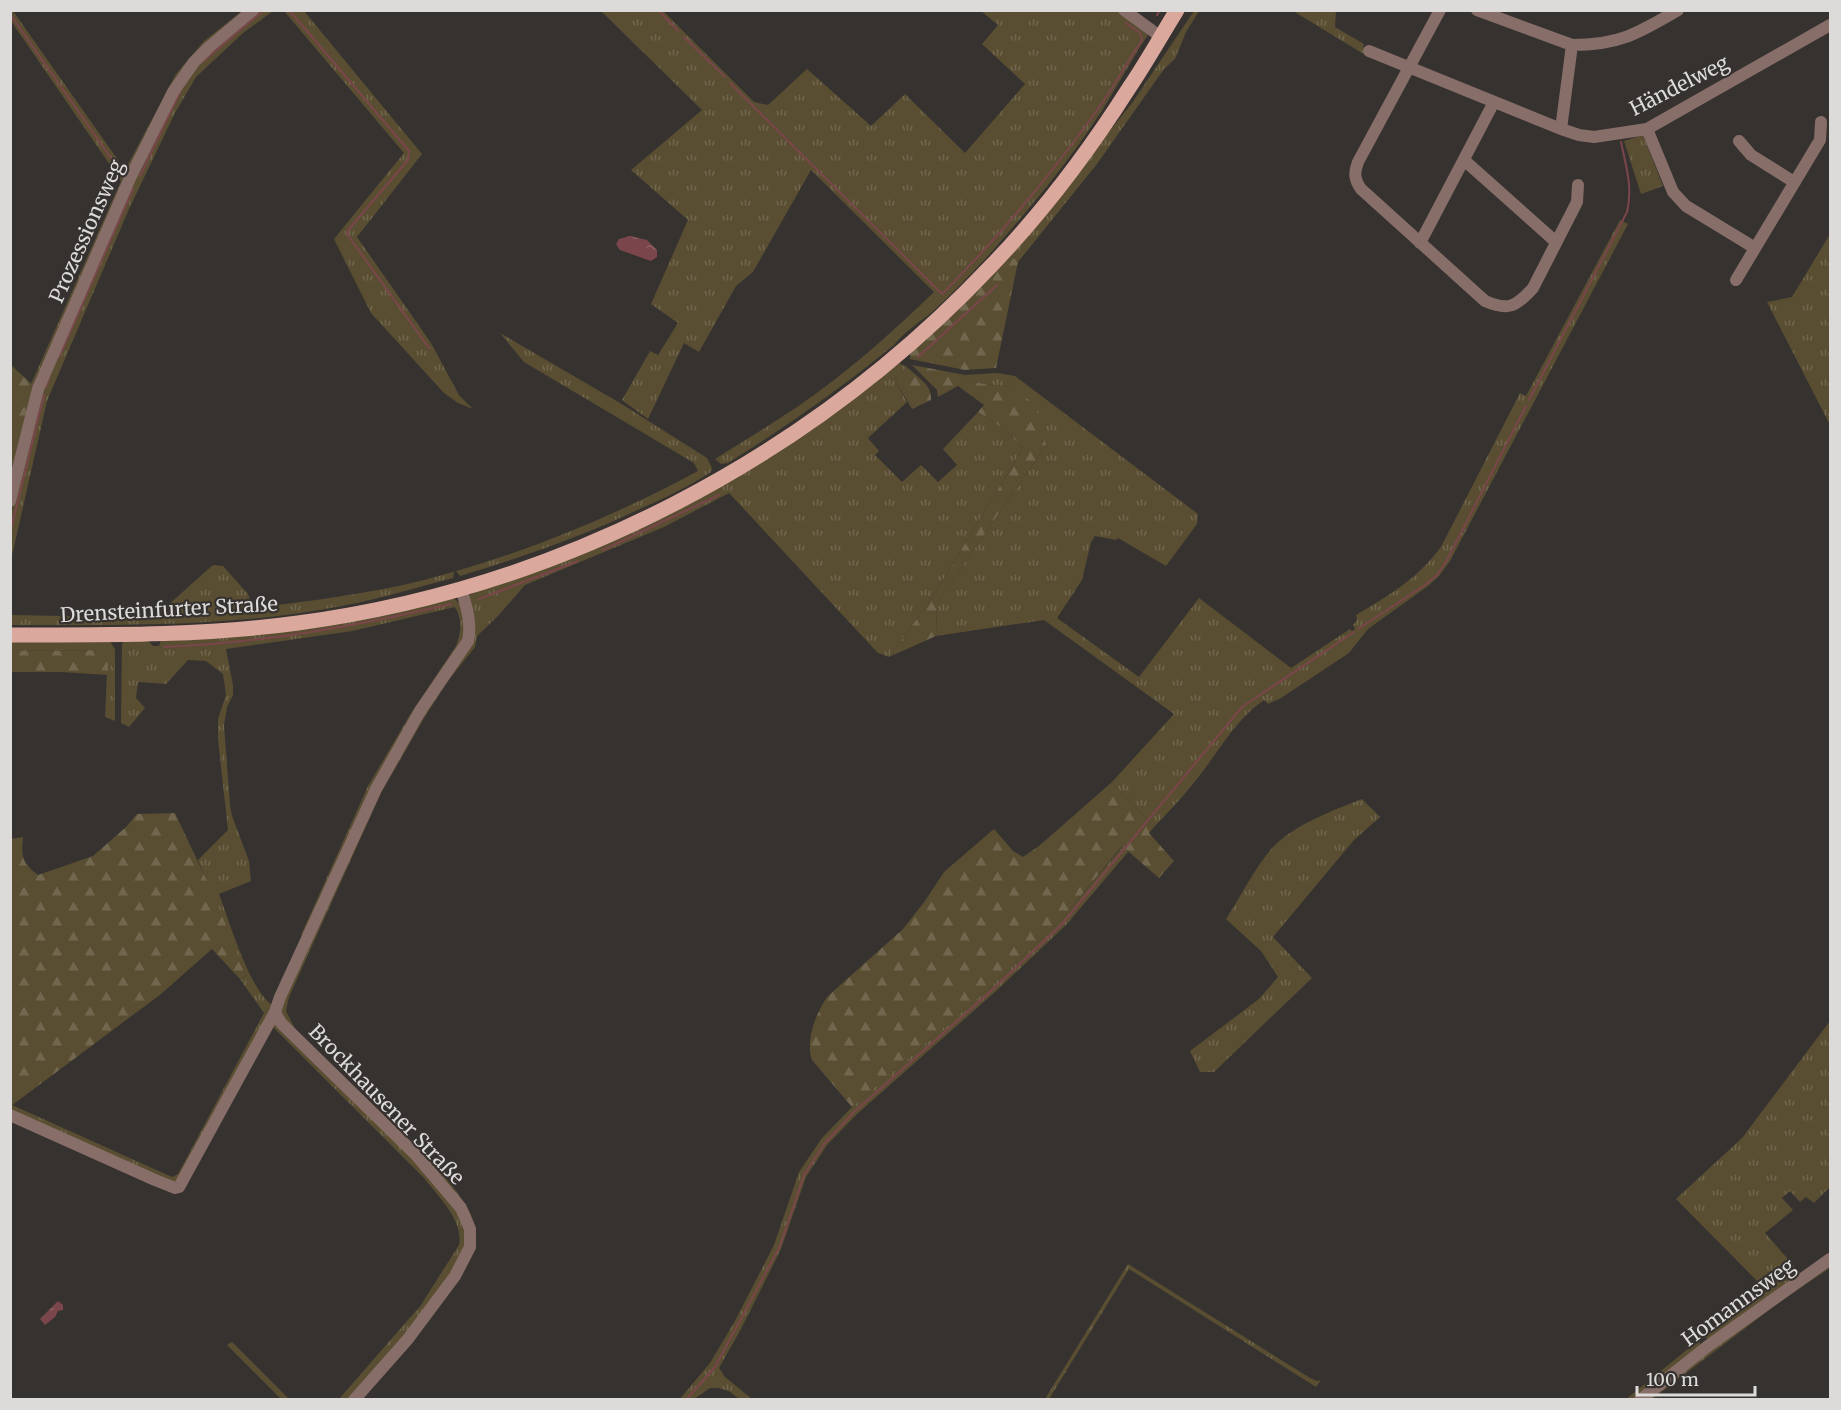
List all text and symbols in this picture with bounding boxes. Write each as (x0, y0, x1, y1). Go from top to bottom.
street label: Händelweg (1625, 49, 1733, 121)
street label: Prozessionsweg (43, 156, 129, 306)
street label: Drensteinfurter Straße (59, 591, 279, 627)
street label: Brockhausener Straße (304, 1019, 470, 1189)
street label: Homannsweg (1677, 1253, 1799, 1351)
scale bar (1637, 1359, 1756, 1397)
text: 100 m (1646, 1368, 1699, 1391)

